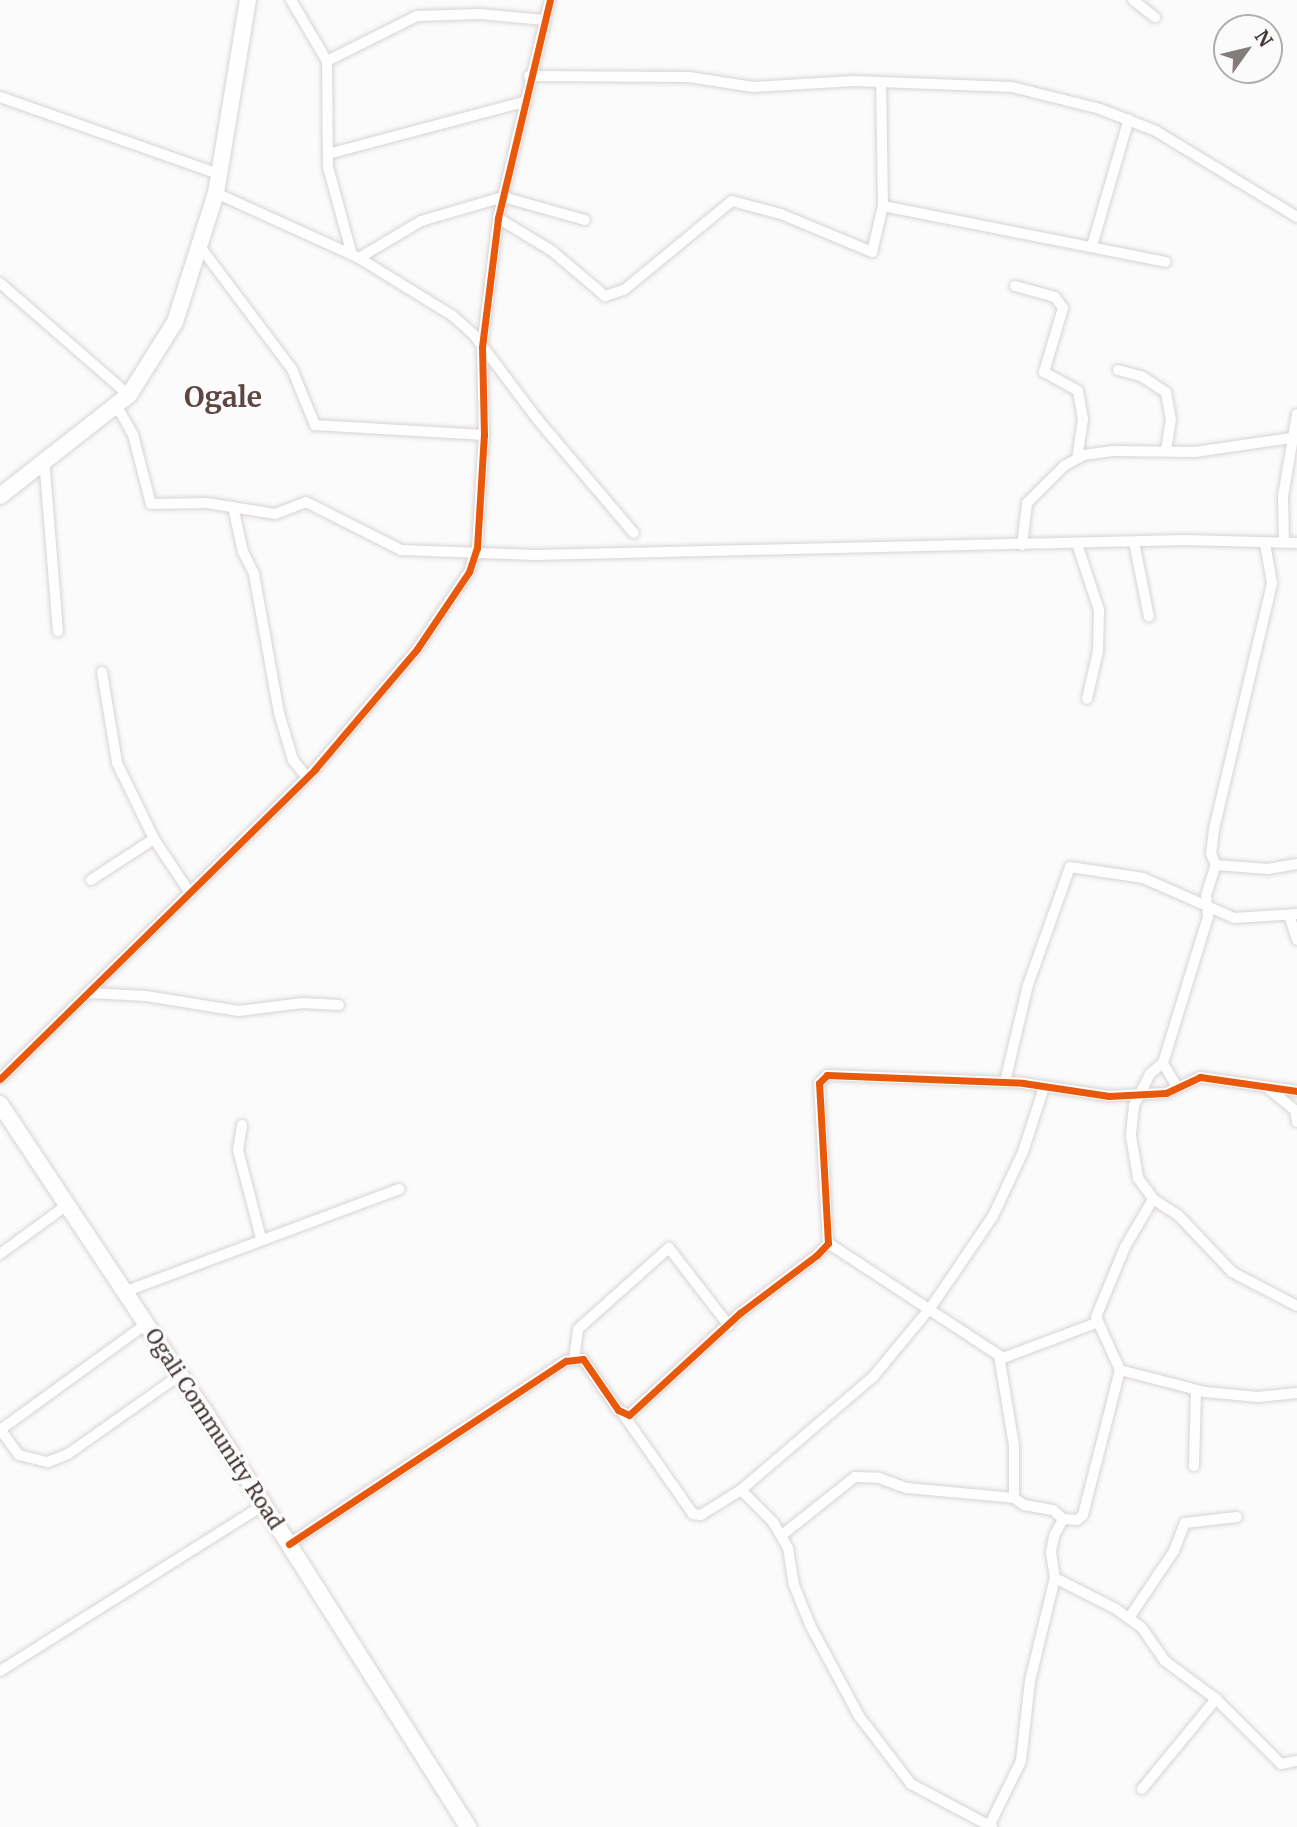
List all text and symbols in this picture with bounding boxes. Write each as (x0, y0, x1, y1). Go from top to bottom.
north arrow (1213, 14, 1283, 84)
text: N (1250, 25, 1278, 51)
district label: Ogale (184, 380, 262, 414)
street label: Ogali Community Road (140, 1324, 288, 1534)

